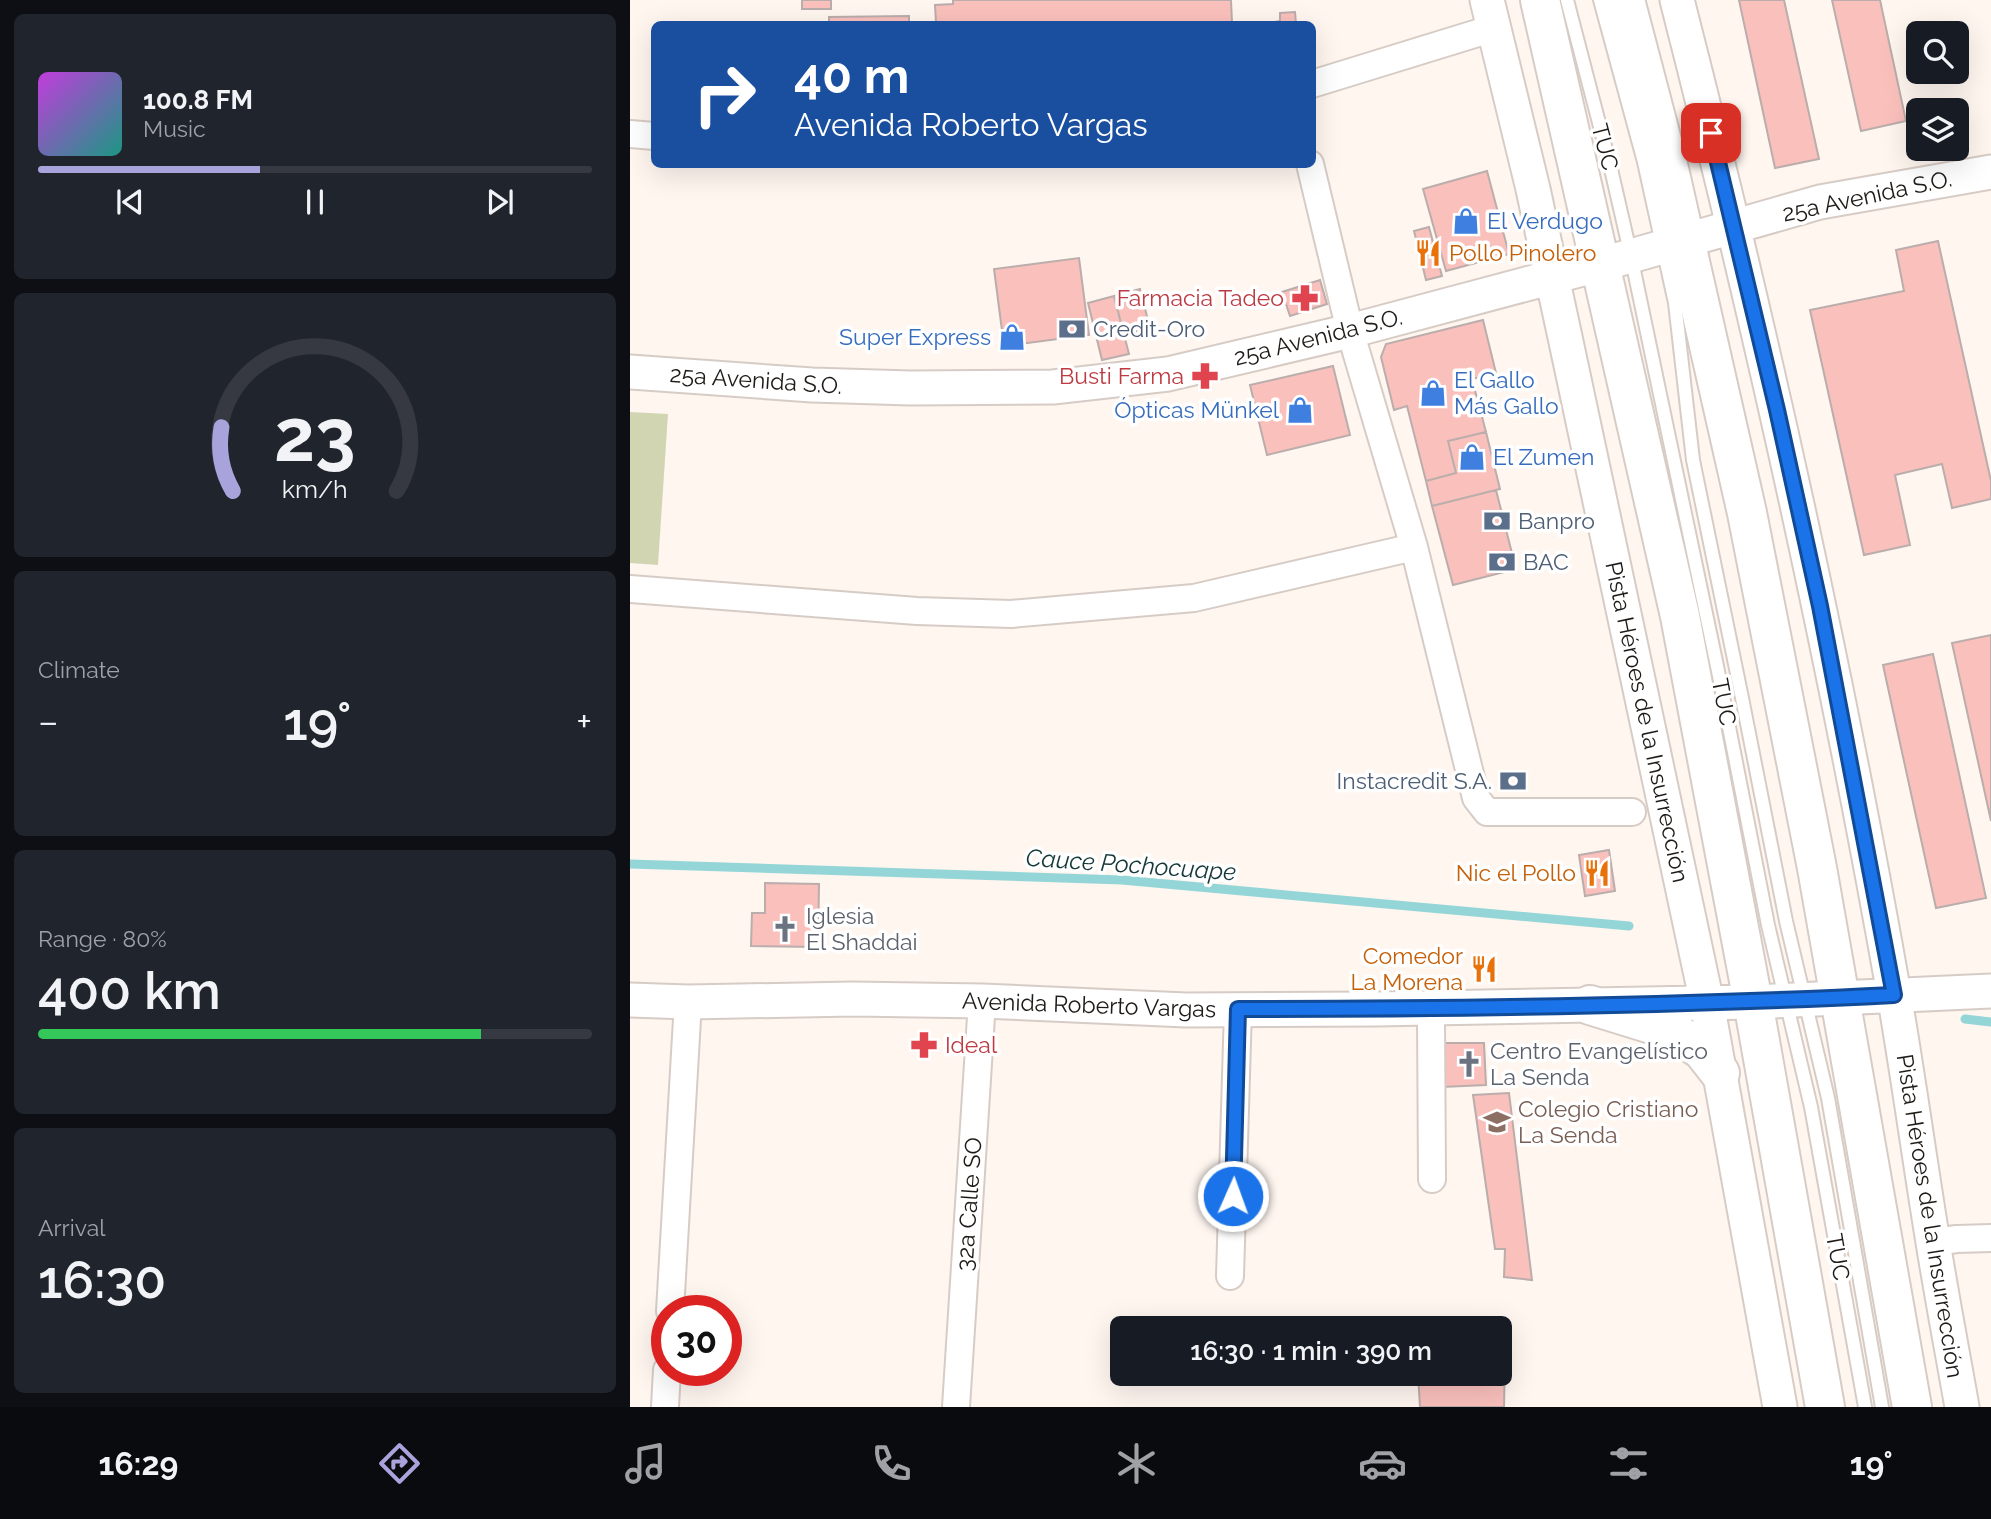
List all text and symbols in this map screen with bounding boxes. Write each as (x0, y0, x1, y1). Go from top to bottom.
map controls (1906, 21, 1969, 161)
button: search (1906, 21, 1969, 84)
text: 40 m (794, 47, 909, 104)
icon: right (679, 49, 770, 140)
text: 100.8 FM (143, 85, 253, 115)
button: layers (1906, 98, 1969, 161)
pin (1681, 103, 1741, 163)
text: Avenida Roberto Vargas (794, 106, 1148, 143)
icon: arrive (1692, 114, 1730, 152)
text: Music (143, 115, 206, 142)
street label: TUC (1586, 121, 1625, 173)
street label: 25a Avenida S.O. (1780, 164, 1954, 227)
icon: previous (111, 183, 149, 221)
icon: pause (296, 183, 334, 221)
icon: next (481, 183, 519, 221)
shop icon: El Verdugo (1451, 206, 1481, 236)
place label: El Verdugo (1487, 207, 1603, 234)
restaurant icon: Pollo Pinolero (1413, 238, 1443, 268)
place label: Pollo Pinolero (1449, 239, 1596, 266)
pharmacy icon: Farmacia Tadeo (1290, 283, 1320, 313)
place label: Farmacia Tadeo (1117, 284, 1284, 311)
street label: 25a Avenida S.O. (1231, 303, 1405, 371)
bank icon: Credit-Oro (1057, 314, 1087, 344)
place label: Credit-Oro (1093, 315, 1205, 342)
shop icon: Super Express (997, 322, 1027, 352)
place label: Super Express (839, 323, 991, 350)
street label: 25a Avenida S.O. (669, 360, 843, 399)
pharmacy icon: Busti Farma (1190, 361, 1220, 391)
place label: Busti Farma (1059, 362, 1184, 389)
place label: El Gallo Más Gallo (1454, 366, 1559, 419)
shop icon: El Gallo Más Gallo (1418, 378, 1448, 408)
text: 23 (274, 393, 356, 478)
shop icon: Ópticas Münkel (1285, 395, 1315, 425)
place label: Ópticas Münkel (1114, 396, 1280, 423)
shop icon: El Zumen (1457, 442, 1487, 472)
place label: El Zumen (1493, 443, 1594, 470)
text: km/h (282, 474, 348, 504)
bank icon: Banpro (1482, 506, 1512, 536)
place label: Banpro (1518, 507, 1595, 534)
bank icon: BAC (1487, 547, 1517, 577)
place label: BAC (1523, 548, 1569, 575)
street label: Pista Héroes de la Insurrección (1600, 559, 1695, 885)
text: Climate (38, 656, 120, 683)
street label: TUC (1707, 676, 1742, 728)
text: 19° (283, 691, 351, 752)
text: − (38, 699, 58, 744)
text: + (576, 699, 592, 744)
bank icon: Instacredit S.A. (1498, 766, 1528, 796)
place label: Instacredit S.A. (1337, 767, 1492, 794)
water label: Cauce Pochocuape (1025, 843, 1237, 886)
restaurant icon: Nic el Pollo (1582, 858, 1612, 888)
place label: Nic el Pollo (1456, 859, 1576, 886)
place label: Iglesia El Shaddai (806, 902, 918, 955)
church icon: Iglesia El Shaddai (770, 914, 800, 944)
text: Range · 80% (38, 925, 167, 952)
place label: Comedor La Morena (1350, 942, 1463, 995)
restaurant icon: Comedor La Morena (1469, 954, 1499, 984)
text: 400 km (38, 960, 221, 1021)
street label: Avenida Roberto Vargas (962, 987, 1217, 1022)
pharmacy icon: Ideal (909, 1030, 939, 1060)
place label: Ideal (945, 1031, 998, 1058)
place label: Centro Evangelístico La Senda (1490, 1037, 1708, 1090)
church icon: Centro Evangelístico La Senda (1454, 1049, 1484, 1079)
street label: Pista Héroes de la Insurrección (1892, 1052, 1969, 1380)
place label: Colegio Cristiano La Senda (1518, 1095, 1698, 1148)
school or university icon: Colegio Cristiano La Senda (1482, 1107, 1512, 1137)
street label: 32a Calle SO (950, 1136, 987, 1272)
position arrow (1196, 1159, 1270, 1233)
text: Arrival (38, 1214, 105, 1241)
street label: TUC (1821, 1231, 1856, 1283)
text: 16:30 (38, 1249, 166, 1310)
speed limit sign: 30 (651, 1295, 742, 1386)
text: 16:30 · 1 min · 390 m (1190, 1336, 1432, 1366)
icon: directions (375, 1439, 424, 1488)
icon: music (621, 1439, 670, 1488)
icon: phone (867, 1439, 916, 1488)
icon: climate (1112, 1439, 1161, 1488)
icon: car (1358, 1439, 1407, 1488)
icon: filters (1604, 1439, 1653, 1488)
text: 16:29 (98, 1445, 178, 1482)
text: 19° (1850, 1445, 1893, 1482)

